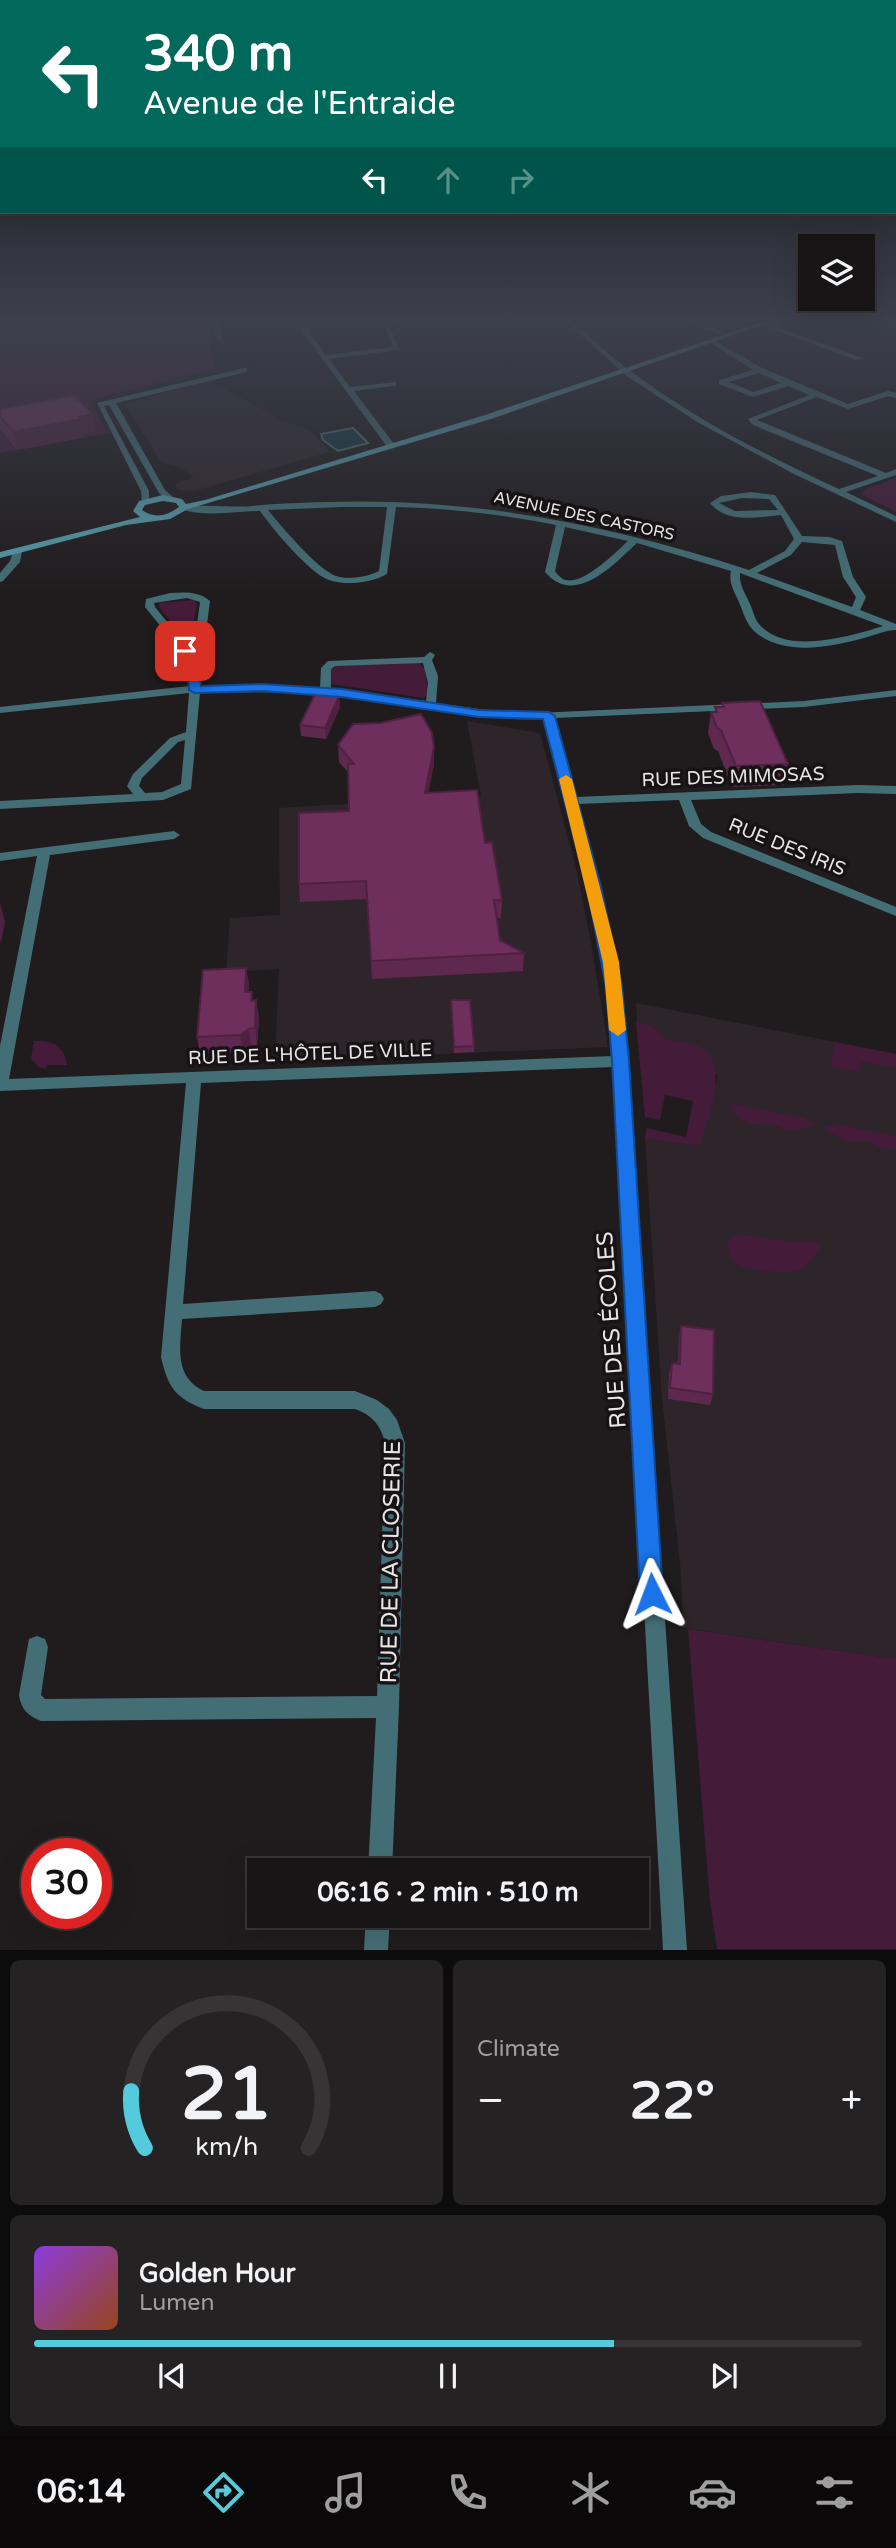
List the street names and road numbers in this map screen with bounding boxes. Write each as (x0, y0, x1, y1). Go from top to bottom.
street label: AVENUE DES CASTORS (492, 487, 676, 545)
street label: RUE DES MIMOSAS (641, 763, 825, 791)
street label: RUE DES IRIS (725, 814, 849, 880)
street label: RUE DE L'HÔTEL DE VILLE (188, 1039, 432, 1069)
street label: RUE DES ÉCOLES (591, 1231, 633, 1429)
street label: RUE DE LA CLOSERIE (375, 1440, 407, 1684)

